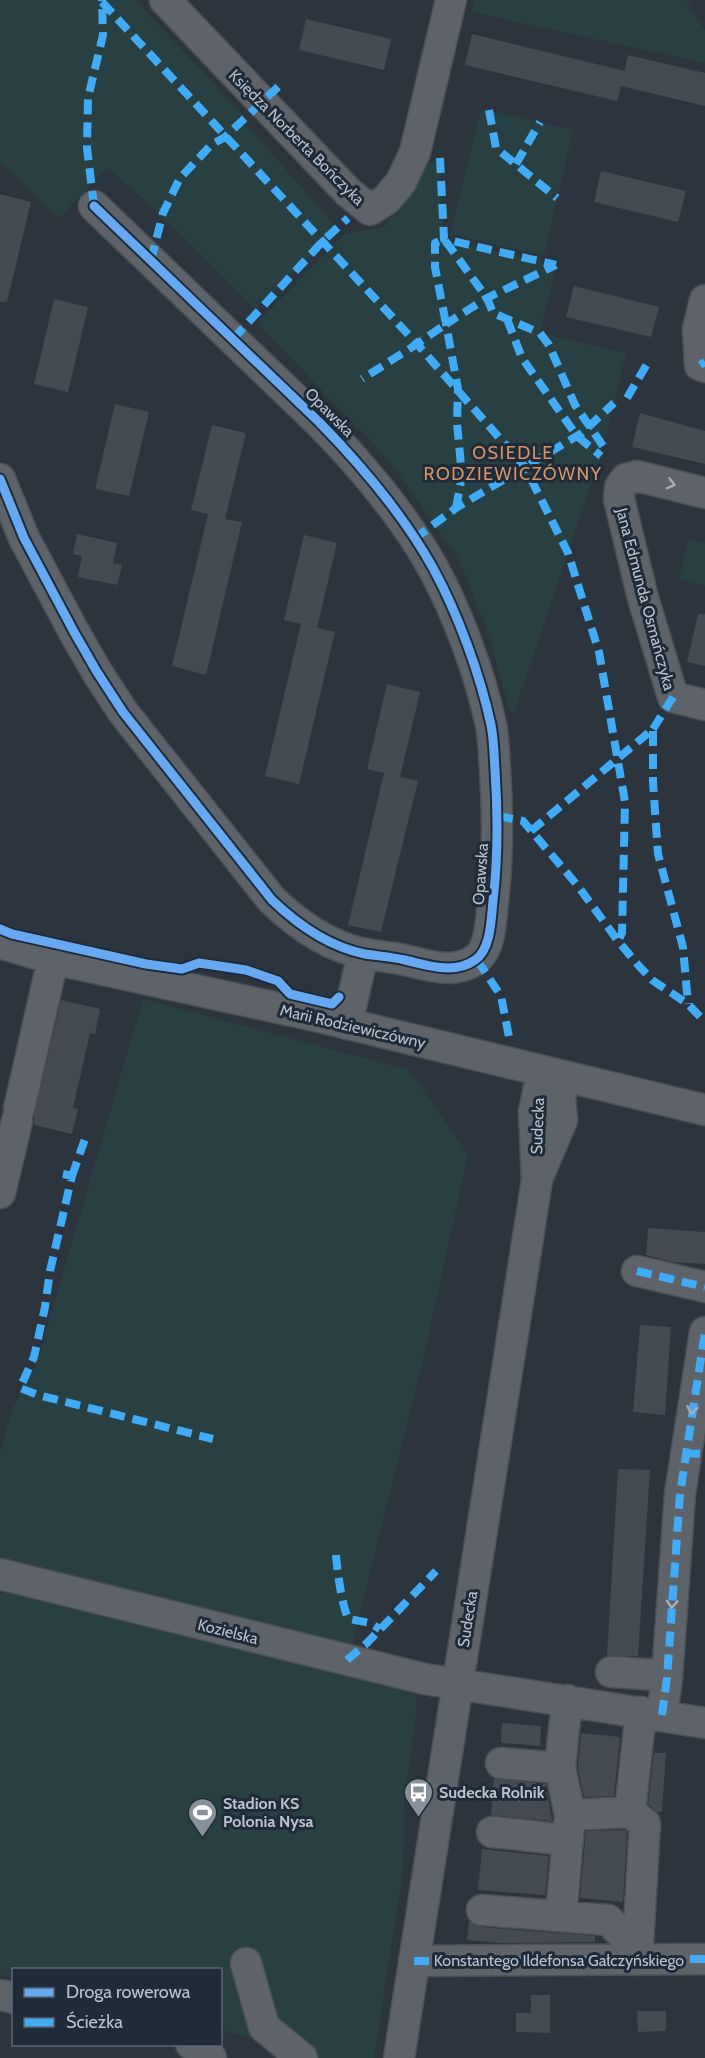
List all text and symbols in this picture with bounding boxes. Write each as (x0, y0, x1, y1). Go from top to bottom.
street label: Księdza Norberta Bończyka (225, 66, 368, 209)
street label: Opawska (301, 384, 358, 441)
district label: OSIEDLE RODZIEWICZÓWNY (424, 442, 602, 485)
one-way arrow (666, 477, 676, 490)
street label: Jana Edmunda Osmańczyka (612, 505, 679, 693)
street label: Opawska (469, 842, 492, 905)
street label: Marii Rodziewiczówny (278, 1000, 428, 1052)
street label: Sudecka (527, 1097, 548, 1155)
one-way arrow (687, 1406, 699, 1415)
street label: Sudecka (454, 1589, 481, 1649)
one-way arrow (665, 1600, 678, 1609)
street label: Kozielska (196, 1615, 260, 1648)
bus stop icon: Sudecka Rolnik (402, 1776, 434, 1818)
place label: Sudecka Rolnik (439, 1783, 545, 1802)
place label: Stadion KS Polonia Nysa (223, 1794, 313, 1831)
sports icon: Stadion KS Polonia Nysa (186, 1796, 218, 1838)
street label: Konstantego Ildefonsa Gałczyńskiego (434, 1951, 684, 1970)
legend (12, 1968, 222, 2046)
text: Droga rowerowa (66, 1981, 191, 2003)
text: Ścieżka (66, 2011, 123, 2033)

